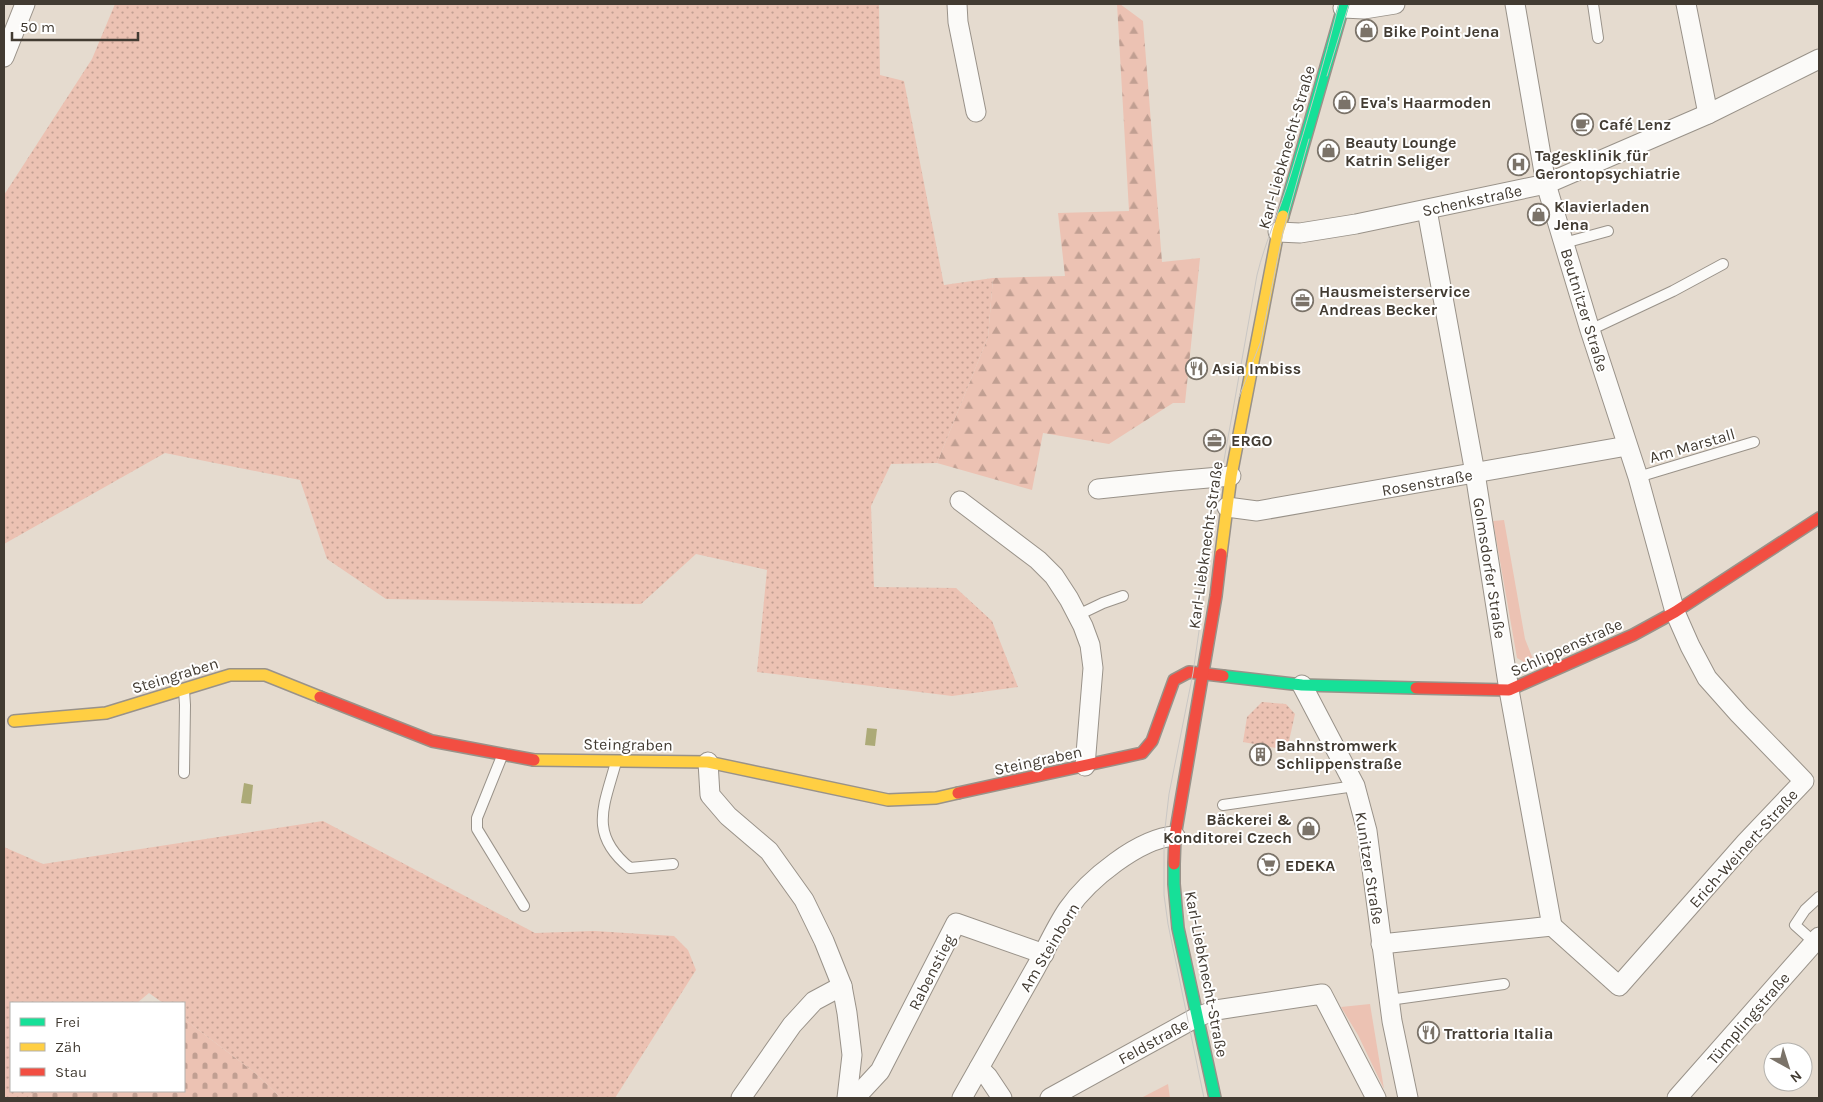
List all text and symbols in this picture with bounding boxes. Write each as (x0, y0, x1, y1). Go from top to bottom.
scale bar (12, 10, 139, 42)
text: 50 m (20, 18, 55, 36)
shop icon: Bike Point Jena (1355, 19, 1379, 43)
place label: Bike Point Jena (1383, 22, 1499, 41)
street label: Karl-Liebknecht-Straße (1254, 63, 1319, 231)
shop icon: Eva's Haarmoden (1332, 90, 1356, 114)
place label: Eva's Haarmoden (1360, 93, 1491, 112)
cafe icon: Café Lenz (1571, 112, 1595, 136)
place label: Café Lenz (1599, 115, 1671, 134)
place label: Beauty Lounge Katrin Seliger (1345, 133, 1456, 170)
shop icon: Beauty Lounge Katrin Seliger (1317, 139, 1341, 163)
place label: Tagesklinik für Gerontopsychiatrie (1535, 146, 1680, 183)
hospital icon: Tagesklinik für Gerontopsychiatrie (1507, 152, 1531, 176)
street label: Schenkstraße (1420, 181, 1524, 220)
place label: Klavierladen Jena (1554, 197, 1650, 234)
shop icon: Klavierladen Jena (1526, 203, 1550, 227)
street label: Beutnitzer Straße (1557, 246, 1612, 374)
place label: Hausmeisterservice Andreas Becker (1319, 282, 1470, 319)
office icon: Hausmeisterservice Andreas Becker (1291, 288, 1315, 312)
restaurant icon: Asia Imbiss (1184, 356, 1208, 380)
place label: Asia Imbiss (1212, 359, 1301, 378)
street label: Am Marstall (1647, 424, 1737, 467)
office icon: ERGO (1203, 428, 1227, 452)
place label: ERGO (1231, 431, 1273, 450)
street label: Karl-Liebknecht-Straße (1184, 460, 1227, 630)
street label: Rosenstraße (1380, 465, 1474, 500)
street label: Golmsdorfer Straße (1469, 496, 1510, 640)
street label: Schlippenstraße (1507, 614, 1625, 681)
street label: Steingraben (130, 653, 221, 698)
street label: Steingraben (583, 734, 673, 755)
place label: Bahnstromwerk Schlippenstraße (1276, 736, 1402, 773)
street label: Steingraben (992, 742, 1084, 779)
building icon: Bahnstromwerk Schlippenstraße (1248, 742, 1272, 766)
street label: Erich-Weinert-Straße (1685, 785, 1802, 912)
place label: Bäckerei & Konditorei Czech (1163, 810, 1292, 847)
street label: Kunitzer Straße (1351, 811, 1388, 926)
shop icon: Bäckerei & Konditorei Czech (1296, 816, 1320, 840)
supermarket icon: EDEKA (1257, 853, 1281, 877)
place label: EDEKA (1285, 856, 1335, 875)
street label: Karl-Liebknecht-Straße (1181, 889, 1232, 1059)
street label: Am Steinborn (1016, 900, 1083, 995)
street label: Rabenstieg (904, 931, 959, 1013)
street label: Tümplingstraße (1703, 968, 1794, 1068)
legend (10, 1002, 185, 1092)
text: Frei (55, 1013, 80, 1031)
street label: Feldstraße (1115, 1014, 1192, 1068)
restaurant icon: Trattoria Italia (1416, 1021, 1440, 1045)
place label: Trattoria Italia (1444, 1024, 1553, 1043)
text: Zäh (55, 1038, 81, 1056)
north arrow (1763, 1042, 1813, 1092)
text: Stau (55, 1063, 87, 1081)
text: N (1787, 1067, 1805, 1086)

